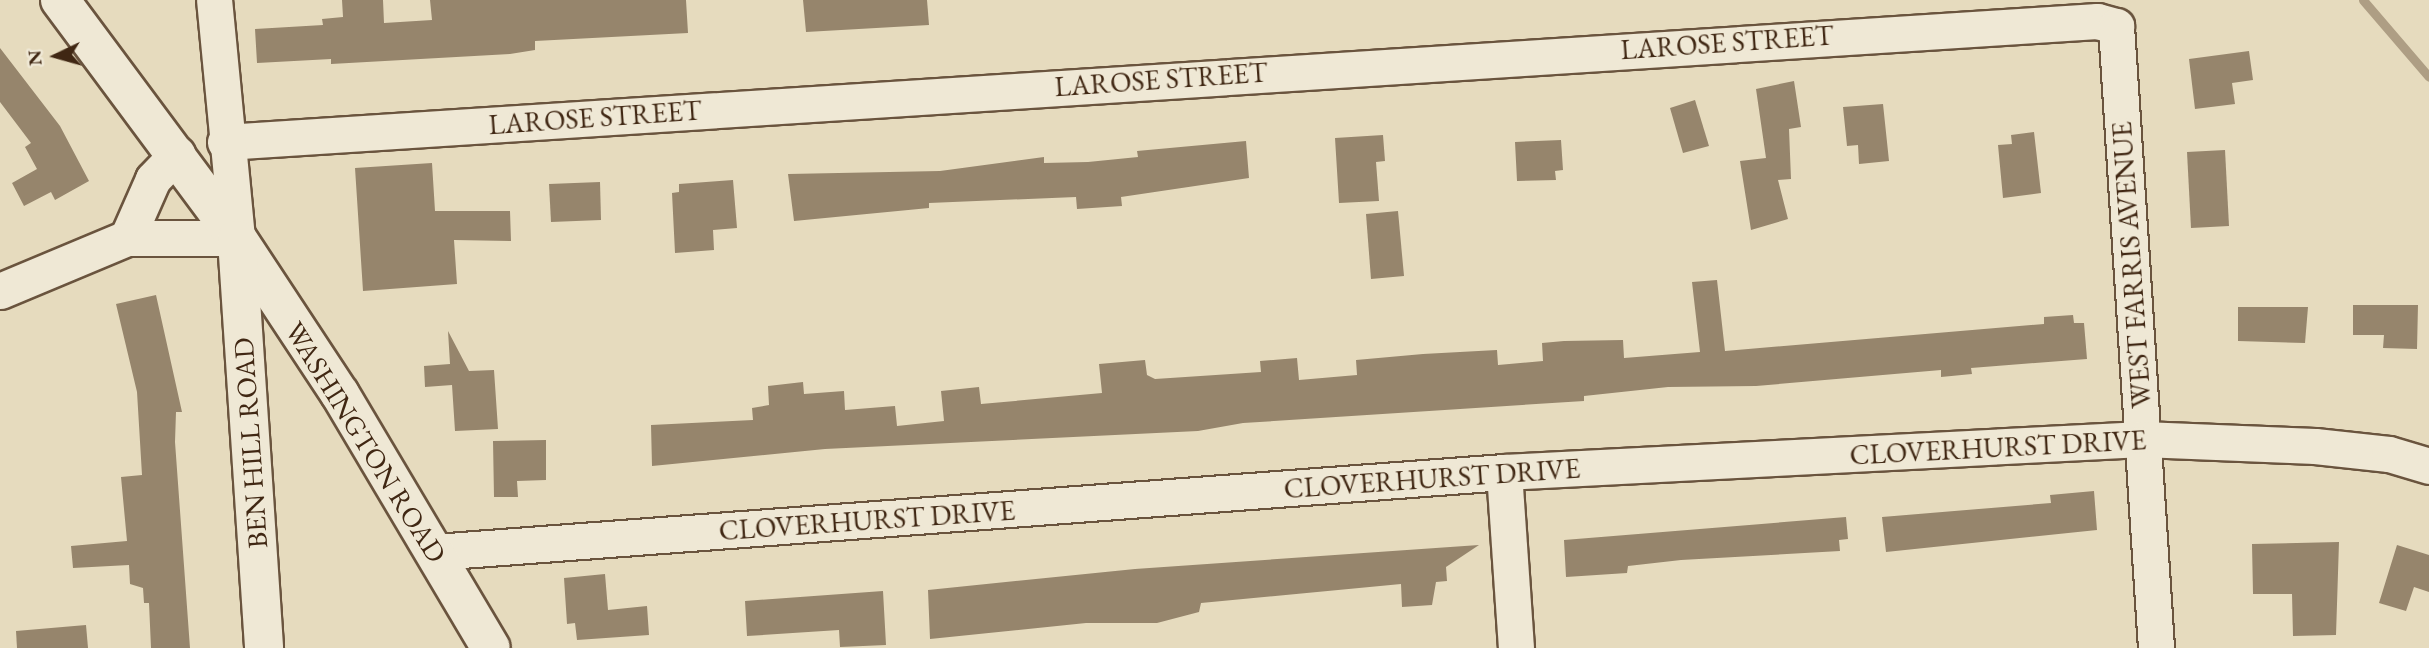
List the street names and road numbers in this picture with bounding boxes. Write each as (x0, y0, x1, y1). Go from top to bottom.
street label: LAROSE STREET (1619, 18, 1835, 66)
street label: LAROSE STREET (1053, 55, 1269, 103)
street label: LAROSE STREET (487, 93, 703, 141)
street label: WEST FARRIS AVENUE (2104, 121, 2158, 409)
street label: WASHINGTON ROAD (278, 315, 454, 569)
street label: BEN HILL ROAD (226, 336, 274, 550)
street label: CLOVERHURST DRIVE (1849, 422, 2147, 472)
street label: CLOVERHURST DRIVE (1283, 451, 1581, 505)
street label: CLOVERHURST DRIVE (718, 493, 1016, 547)

